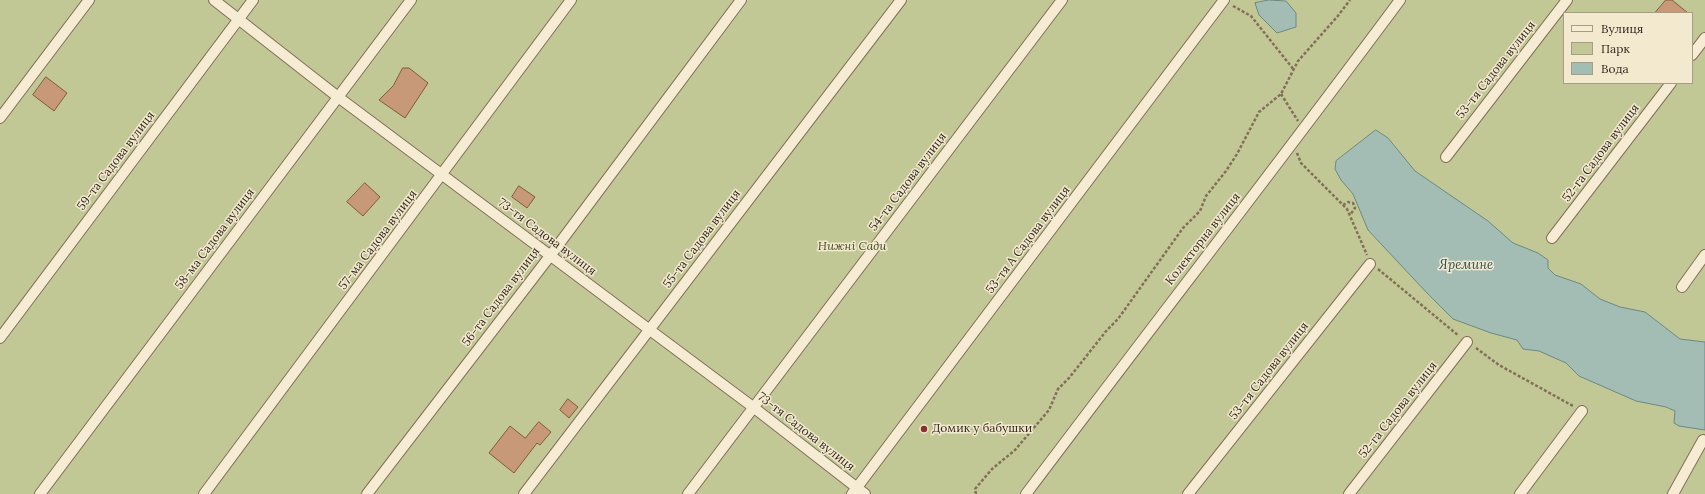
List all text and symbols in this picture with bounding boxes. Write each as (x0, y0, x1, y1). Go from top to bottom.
legend (1563, 12, 1693, 84)
street label: 53-тя Садова вулиця (1453, 18, 1539, 122)
text: Вулиця (1601, 21, 1643, 36)
text: Парк (1601, 41, 1630, 56)
text: Вода (1601, 61, 1629, 76)
street label: 52-га Садова вулиця (1560, 101, 1642, 205)
street label: 59-та Садова вулиця (74, 109, 158, 213)
street label: 54-та Садова вулиця (866, 130, 950, 234)
street label: 53-тя А Садова вулиця (983, 183, 1073, 297)
street label: 58-ма Садова вулиця (172, 186, 258, 292)
street label: 57-ма Садова вулиця (336, 187, 420, 293)
street label: 55-та Садова вулиця (660, 187, 744, 291)
street label: Колекторна вулиця (1163, 190, 1243, 288)
street label: 73-тя Садова вулиця (495, 195, 599, 279)
park label: Нижні Сади (818, 240, 886, 254)
street label: 56-та Садова вулиця (459, 245, 543, 349)
water label: Яремине (1439, 257, 1493, 273)
street label: 53-тя Садова вулиця (1226, 319, 1312, 423)
street label: 52-га Садова вулиця (1356, 359, 1440, 461)
street label: 73-тя Садова вулиця (755, 390, 857, 474)
place label: Домик у бабушки (932, 422, 1032, 436)
marker: Домик у бабушки (919, 424, 929, 434)

